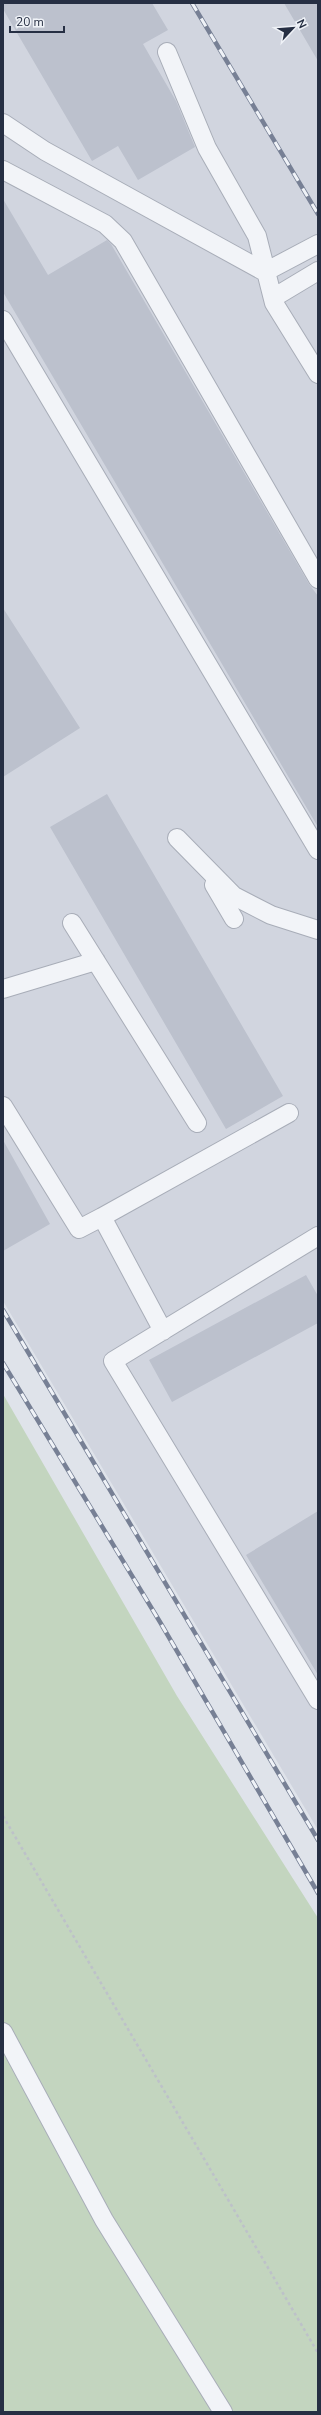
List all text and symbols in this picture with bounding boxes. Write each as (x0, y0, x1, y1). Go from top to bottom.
scale bar (10, 8, 64, 34)
north arrow (273, 8, 313, 48)
text: 20 m (16, 14, 44, 30)
text: N (293, 17, 310, 31)

